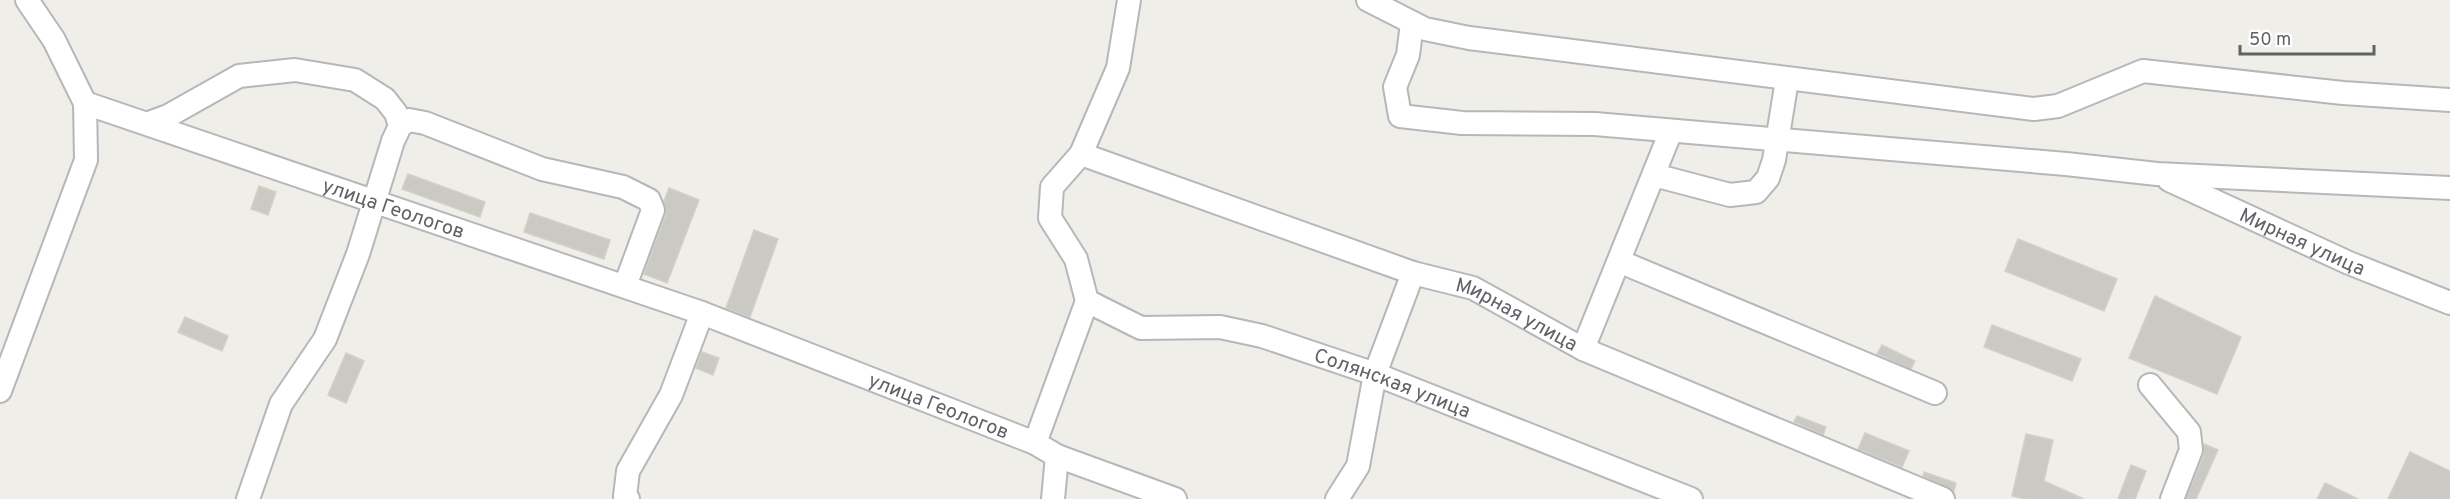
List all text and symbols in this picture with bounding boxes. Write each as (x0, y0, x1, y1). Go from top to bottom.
scale bar (2240, 18, 2374, 56)
text: 50 m (2249, 29, 2291, 52)
street label: улица Геологов (318, 174, 468, 246)
street label: Мирная улица (2235, 203, 2368, 283)
street label: Мирная улица (1453, 273, 1582, 358)
street label: Солянская улица (1310, 343, 1474, 426)
street label: улица Геологов (864, 368, 1012, 446)

